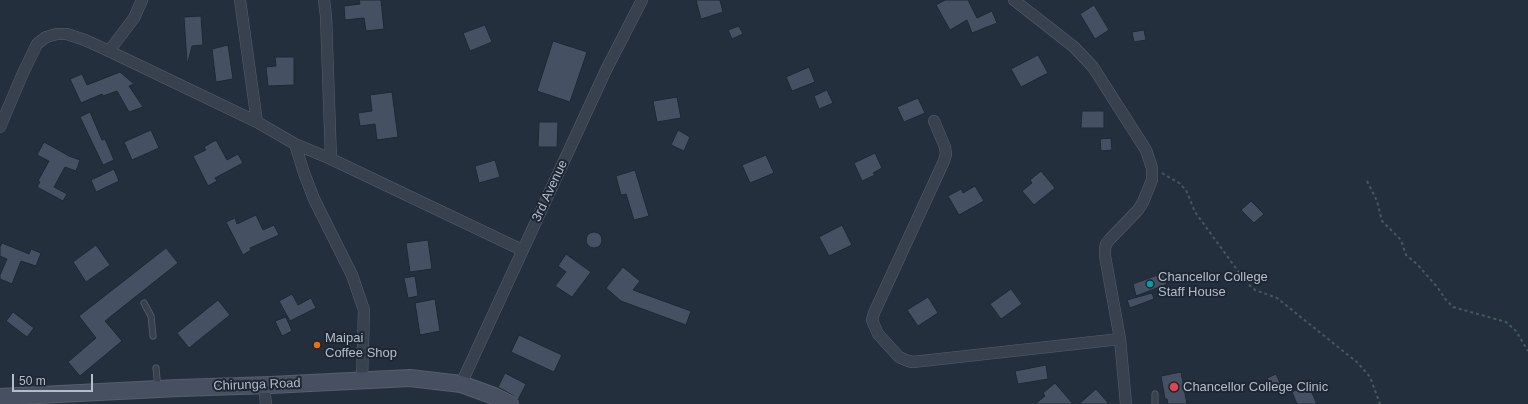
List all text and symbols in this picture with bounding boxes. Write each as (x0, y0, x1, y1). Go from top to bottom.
street label: 3rd Avenue (529, 158, 571, 224)
place label: Chancellor College Staff House (1158, 269, 1268, 300)
marker: Chancellor College Staff House (1145, 279, 1155, 289)
place label: Maipai Coffee Shop (325, 330, 397, 361)
marker: Maipai Coffee Shop (312, 340, 322, 350)
scale bar (14, 366, 95, 392)
text: 50 m (19, 374, 46, 388)
street label: Chirunga Road (213, 376, 301, 394)
place label: Chancellor College Clinic (1183, 379, 1328, 395)
marker: Chancellor College Clinic (1168, 381, 1180, 393)

